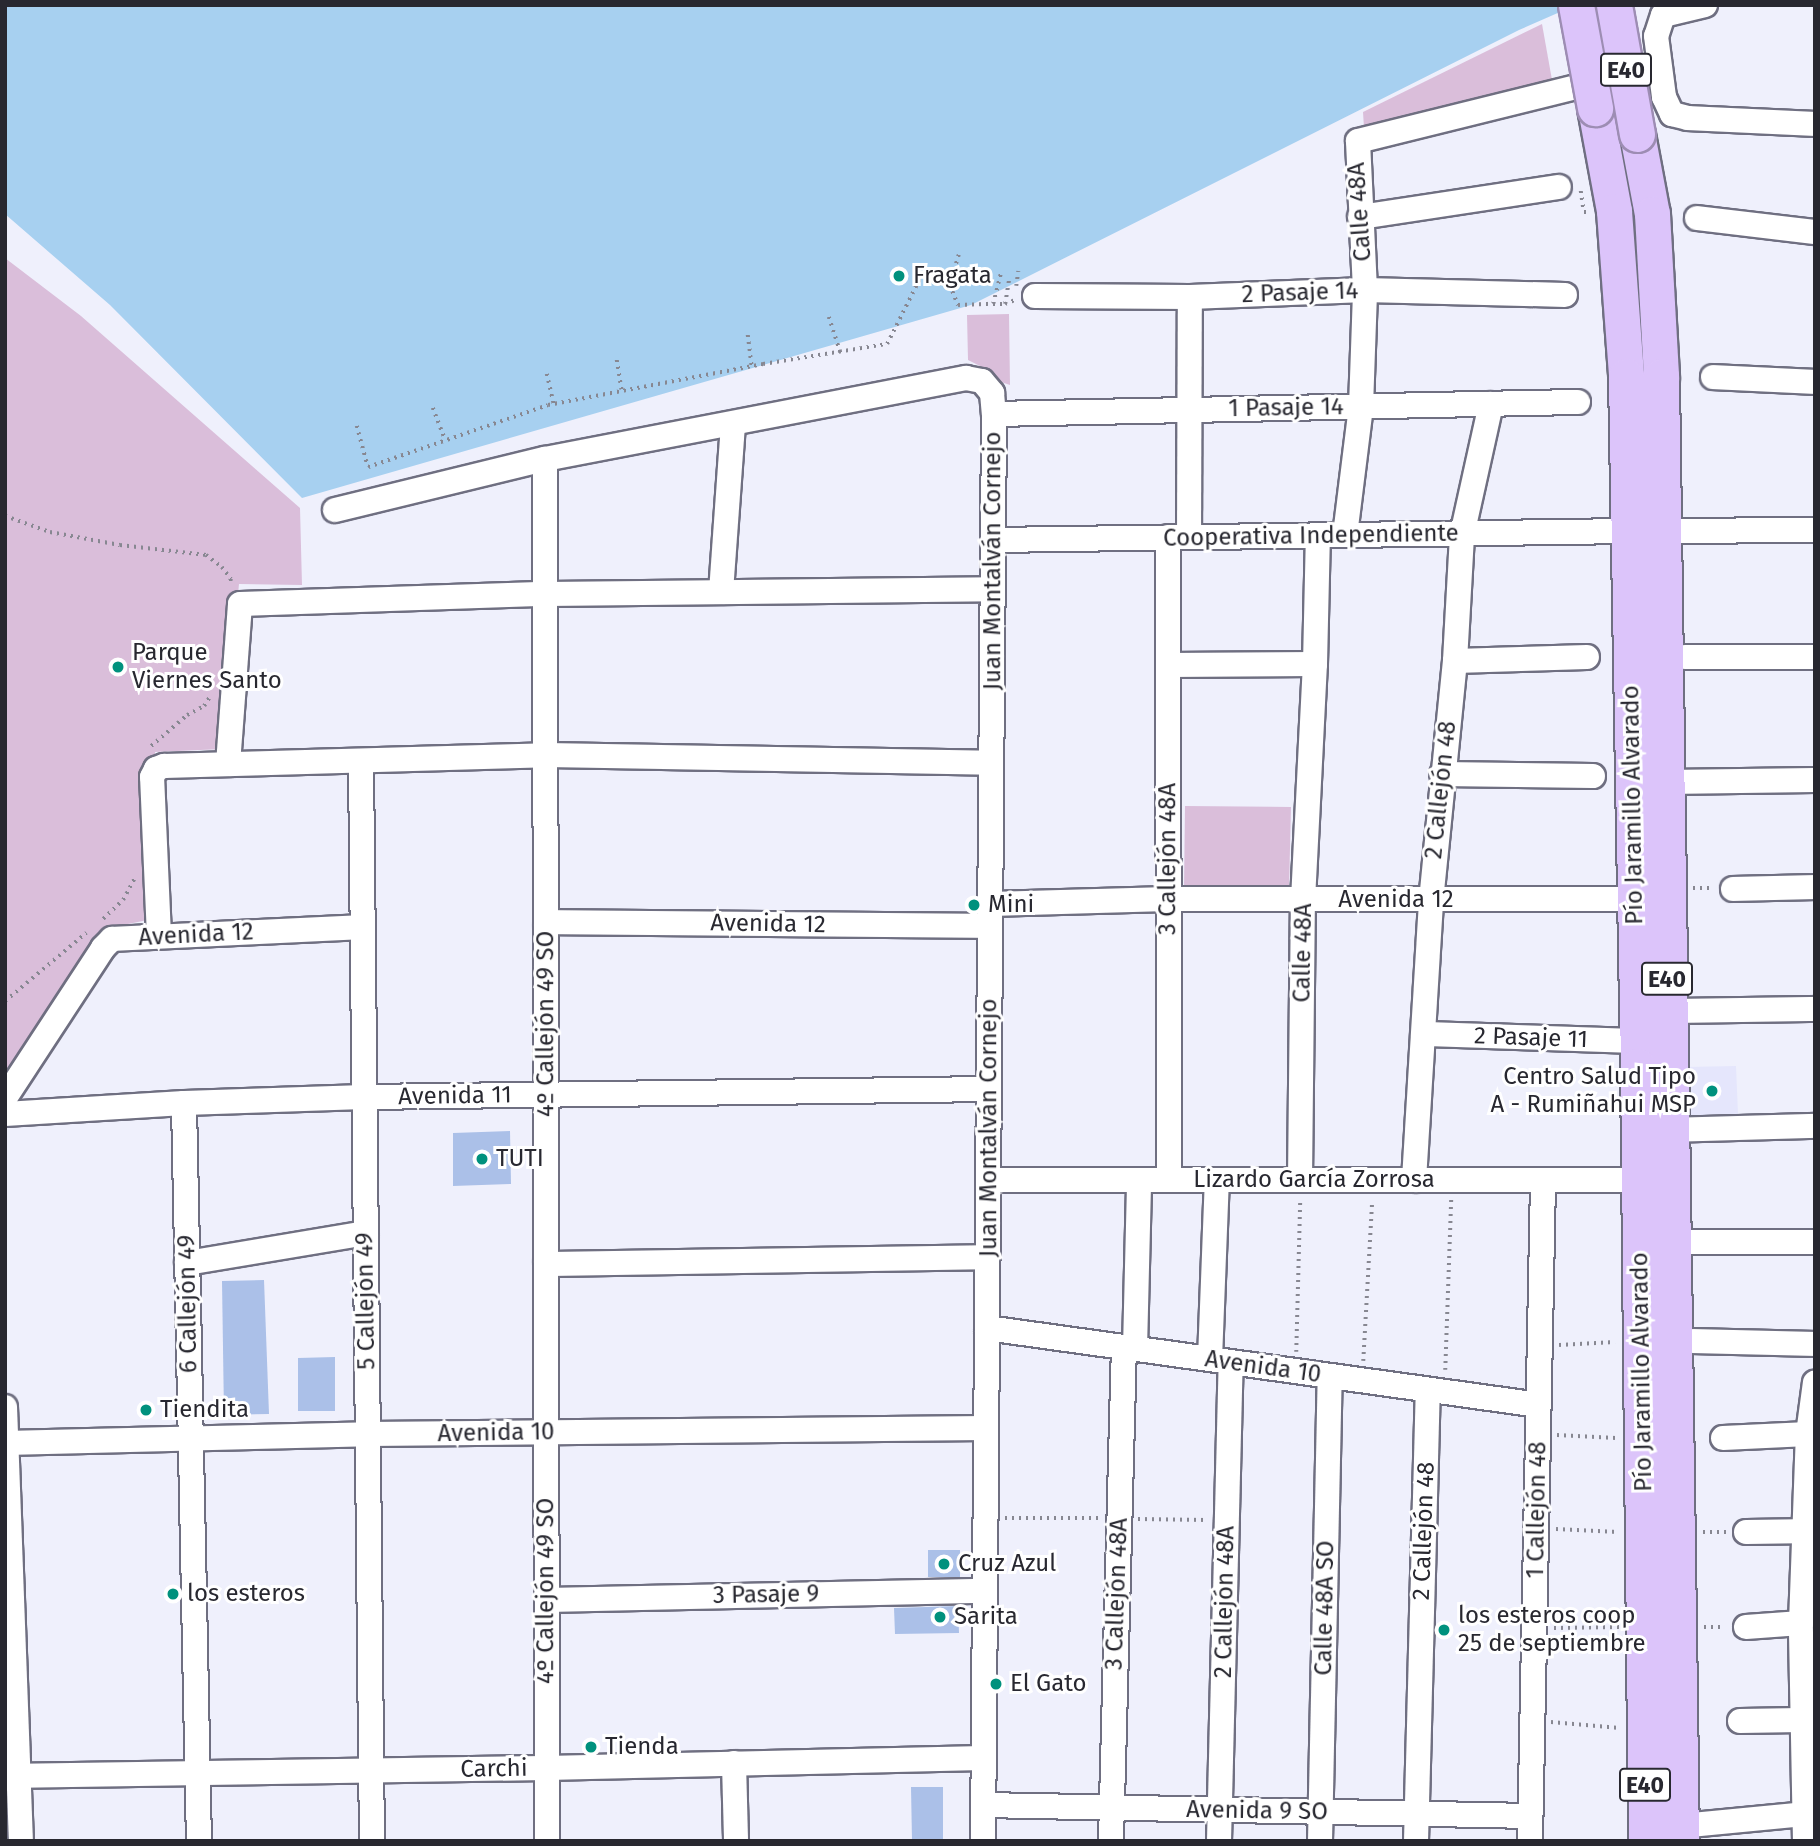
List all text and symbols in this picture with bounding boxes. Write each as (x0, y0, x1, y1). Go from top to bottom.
road number: E40 (1600, 50, 1652, 90)
street label: Calle 48A (1342, 162, 1378, 262)
place label: Fragata (913, 262, 992, 290)
marker: Fragata (891, 268, 907, 284)
street label: 2 Pasaje 14 (1241, 277, 1359, 309)
street label: 1 Pasaje 14 (1228, 393, 1344, 423)
street label: Juan Montalván Cornejo (979, 432, 1007, 690)
street label: Cooperativa Independiente (1163, 519, 1459, 553)
place label: Parque Viernes Santo (132, 639, 282, 695)
marker: Parque Viernes Santo (110, 659, 126, 675)
street label: Pío Jaramillo Alvarado (1617, 685, 1649, 925)
street label: 2 Callejón 48 (1419, 720, 1463, 860)
street label: 3 Callejón 48A (1154, 783, 1182, 935)
street label: Avenida 12 (1338, 886, 1454, 914)
place label: Mini (988, 891, 1034, 919)
marker: Mini (966, 897, 982, 913)
street label: Calle 48A (1288, 903, 1318, 1003)
street label: Avenida 12 (710, 909, 826, 939)
street label: Avenida 12 (138, 918, 254, 952)
street label: 4º Callejón 49 SO (532, 931, 560, 1117)
road number: E40 (1641, 960, 1693, 998)
street label: Juan Montalván Cornejo (975, 999, 1003, 1257)
street label: 2 Pasaje 11 (1473, 1022, 1589, 1054)
place label: Centro Salud Tipo A - Rumiñahui MSP (1490, 1063, 1696, 1119)
street label: Avenida 11 (398, 1081, 512, 1111)
marker: Centro Salud Tipo A - Rumiñahui MSP (1702, 1081, 1722, 1101)
place label: TUTI (496, 1145, 544, 1173)
marker: TUTI (474, 1151, 490, 1167)
street label: Lizardo García Zorrosa (1193, 1166, 1435, 1194)
street label: 5 Callejón 49 (350, 1232, 382, 1370)
street label: 6 Callejón 49 (172, 1235, 204, 1373)
street label: Pío Jaramillo Alvarado (1626, 1252, 1658, 1492)
street label: Avenida 10 (1203, 1345, 1323, 1389)
place label: Tiendita (160, 1396, 249, 1424)
marker: Tiendita (138, 1402, 154, 1418)
street label: Avenida 10 (437, 1418, 555, 1448)
street label: 1 Callejón 48 (1521, 1441, 1553, 1579)
street label: 2 Callejón 48 (1407, 1461, 1441, 1601)
street label: 4º Callejón 49 SO (532, 1498, 560, 1684)
street label: 3 Callejón 48A (1100, 1517, 1134, 1671)
street label: 2 Callejón 48A (1209, 1526, 1241, 1678)
street label: Calle 48A SO (1309, 1540, 1341, 1676)
place label: Cruz Azul (958, 1550, 1056, 1578)
marker: Cruz Azul (936, 1556, 952, 1572)
place label: los esteros (187, 1580, 305, 1608)
street label: 3 Pasaje 9 (713, 1580, 819, 1610)
marker: los esteros (165, 1586, 181, 1602)
place label: los esteros coop 25 de septiembre (1458, 1602, 1646, 1658)
place label: Sarita (954, 1603, 1018, 1631)
marker: Sarita (932, 1609, 948, 1625)
marker: los esteros coop 25 de septiembre (1436, 1622, 1452, 1638)
place label: El Gato (1010, 1670, 1087, 1698)
marker: El Gato (988, 1676, 1004, 1692)
place label: Tienda (605, 1733, 679, 1761)
marker: Tienda (583, 1739, 599, 1755)
street label: Carchi (460, 1754, 528, 1784)
road number: E40 (1619, 1766, 1671, 1804)
street label: Avenida 9 SO (1186, 1795, 1328, 1827)

